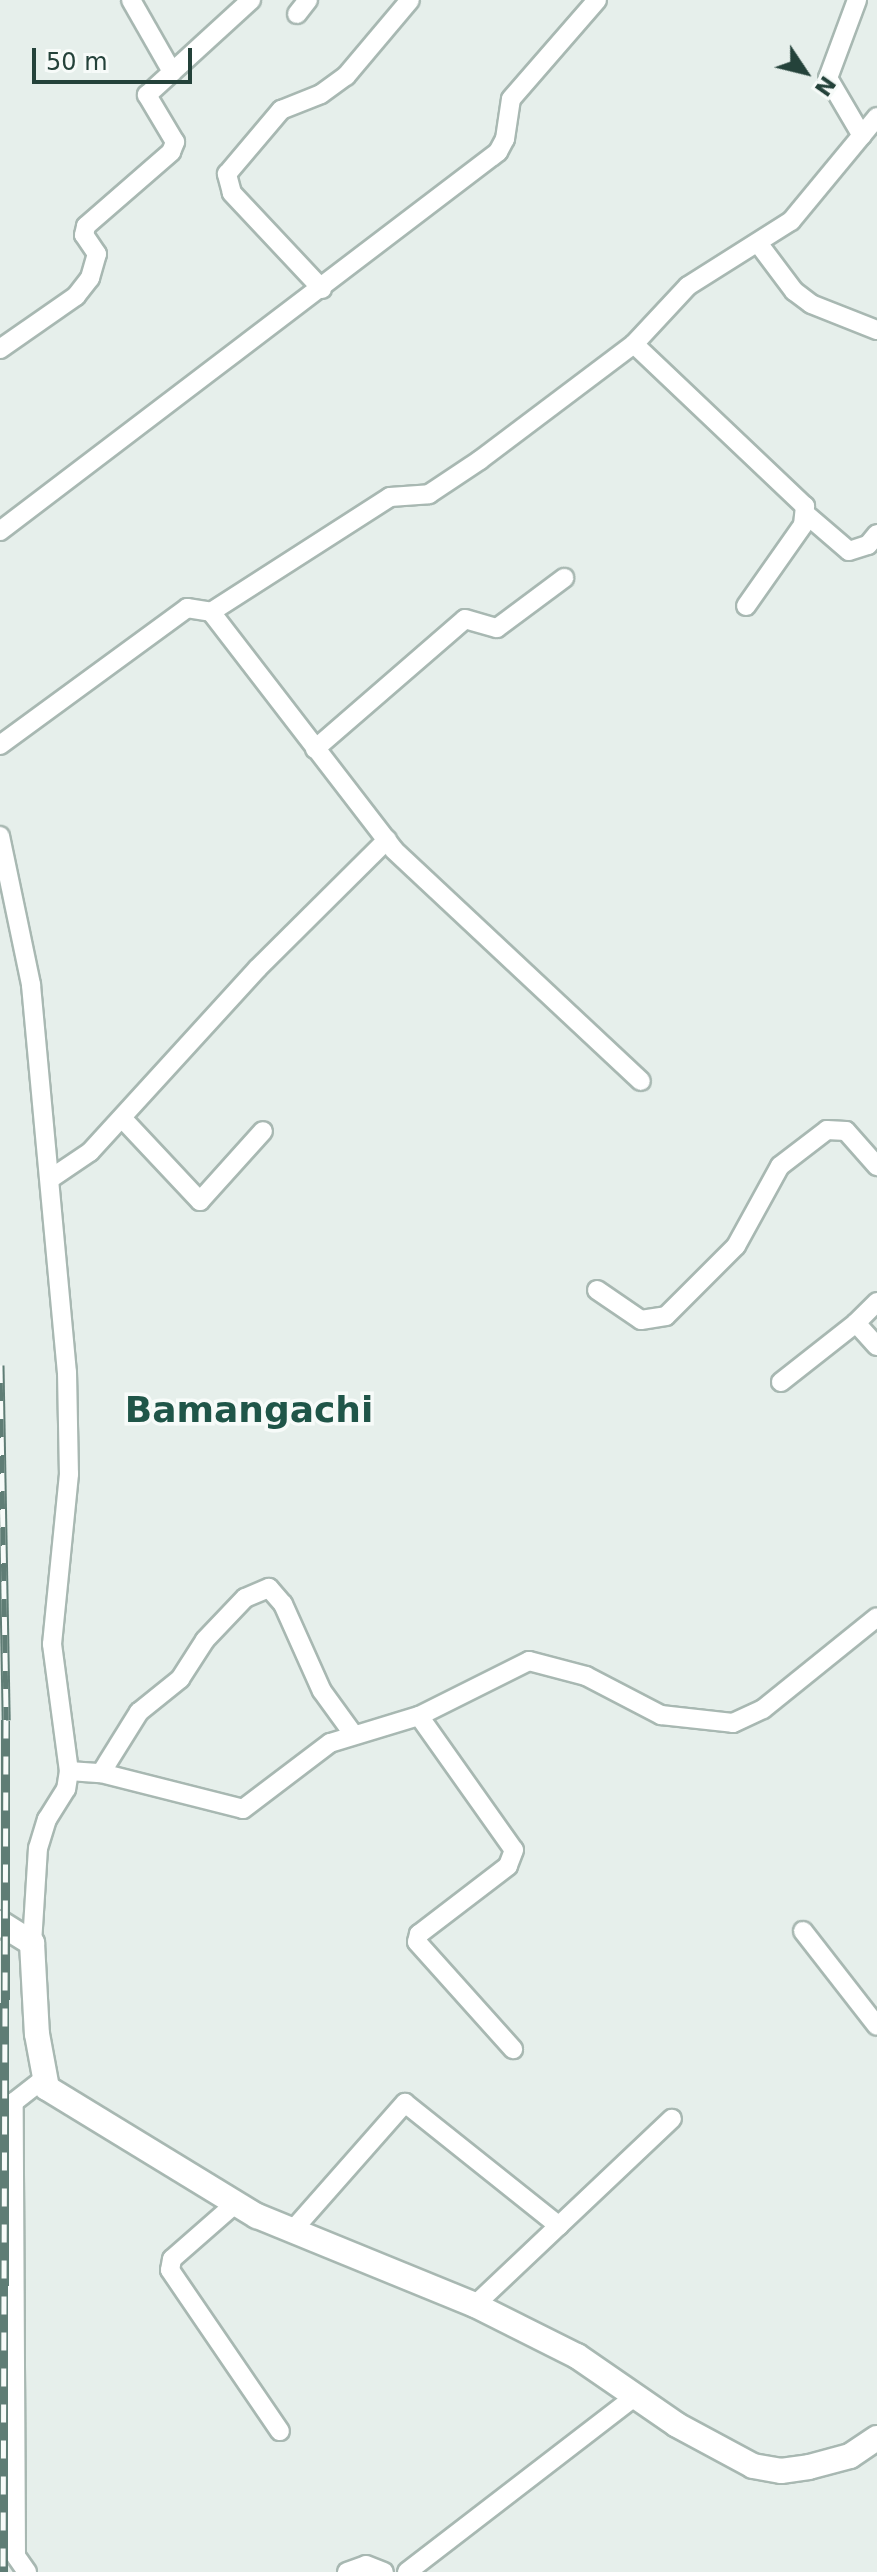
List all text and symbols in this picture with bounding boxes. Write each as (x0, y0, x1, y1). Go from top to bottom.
scale bar (36, 32, 196, 82)
north arrow (765, 32, 845, 112)
text: 50 m (46, 48, 108, 76)
text: N (810, 71, 841, 101)
district label: Bamangachi (125, 1388, 373, 1432)

